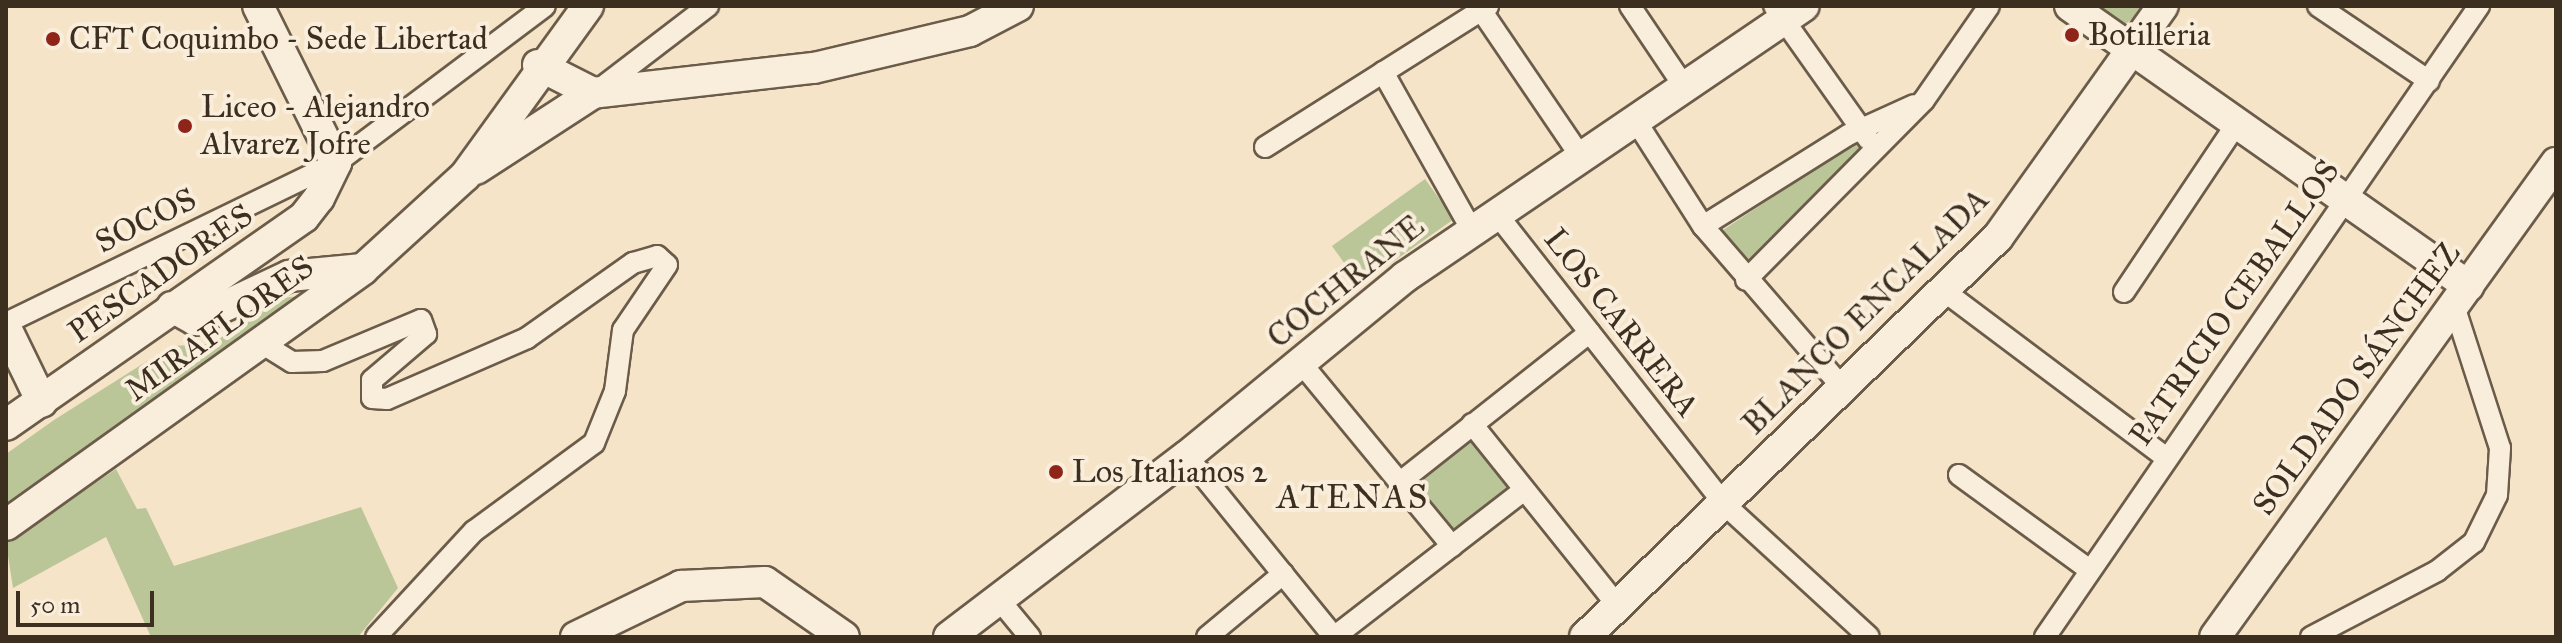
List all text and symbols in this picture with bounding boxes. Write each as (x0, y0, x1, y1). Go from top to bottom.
place label: Botilleria (2088, 16, 2210, 54)
place label: CFT Coquimbo - Sede Libertad (69, 20, 488, 58)
marker: Botilleria (2063, 26, 2081, 44)
marker: CFT Coquimbo - Sede Libertad (44, 30, 62, 48)
place label: Liceo - Alejandro Alvarez Jofre (201, 89, 430, 164)
marker: Liceo - Alejandro Alvarez Jofre (176, 117, 194, 135)
street label: PATRICIO CEBALLOS (2122, 153, 2348, 453)
street label: SOCOS (89, 180, 203, 262)
street label: BLANCO ENCALADA (1735, 181, 1997, 443)
street label: PESCADORES (61, 196, 261, 352)
street label: COCHRANE (1260, 207, 1432, 357)
street label: LOS CARRERA (1535, 221, 1707, 425)
street label: SOLDADO SÁNCHEZ (2245, 235, 2469, 523)
street label: MIRAFLORES (118, 248, 322, 410)
place label: Los Italianos 2 (1072, 453, 1267, 491)
marker: Los Italianos 2 (1047, 463, 1065, 481)
district label: ATENAS (1277, 477, 1429, 517)
scale bar (20, 575, 158, 625)
text: 50 m (30, 590, 80, 620)

